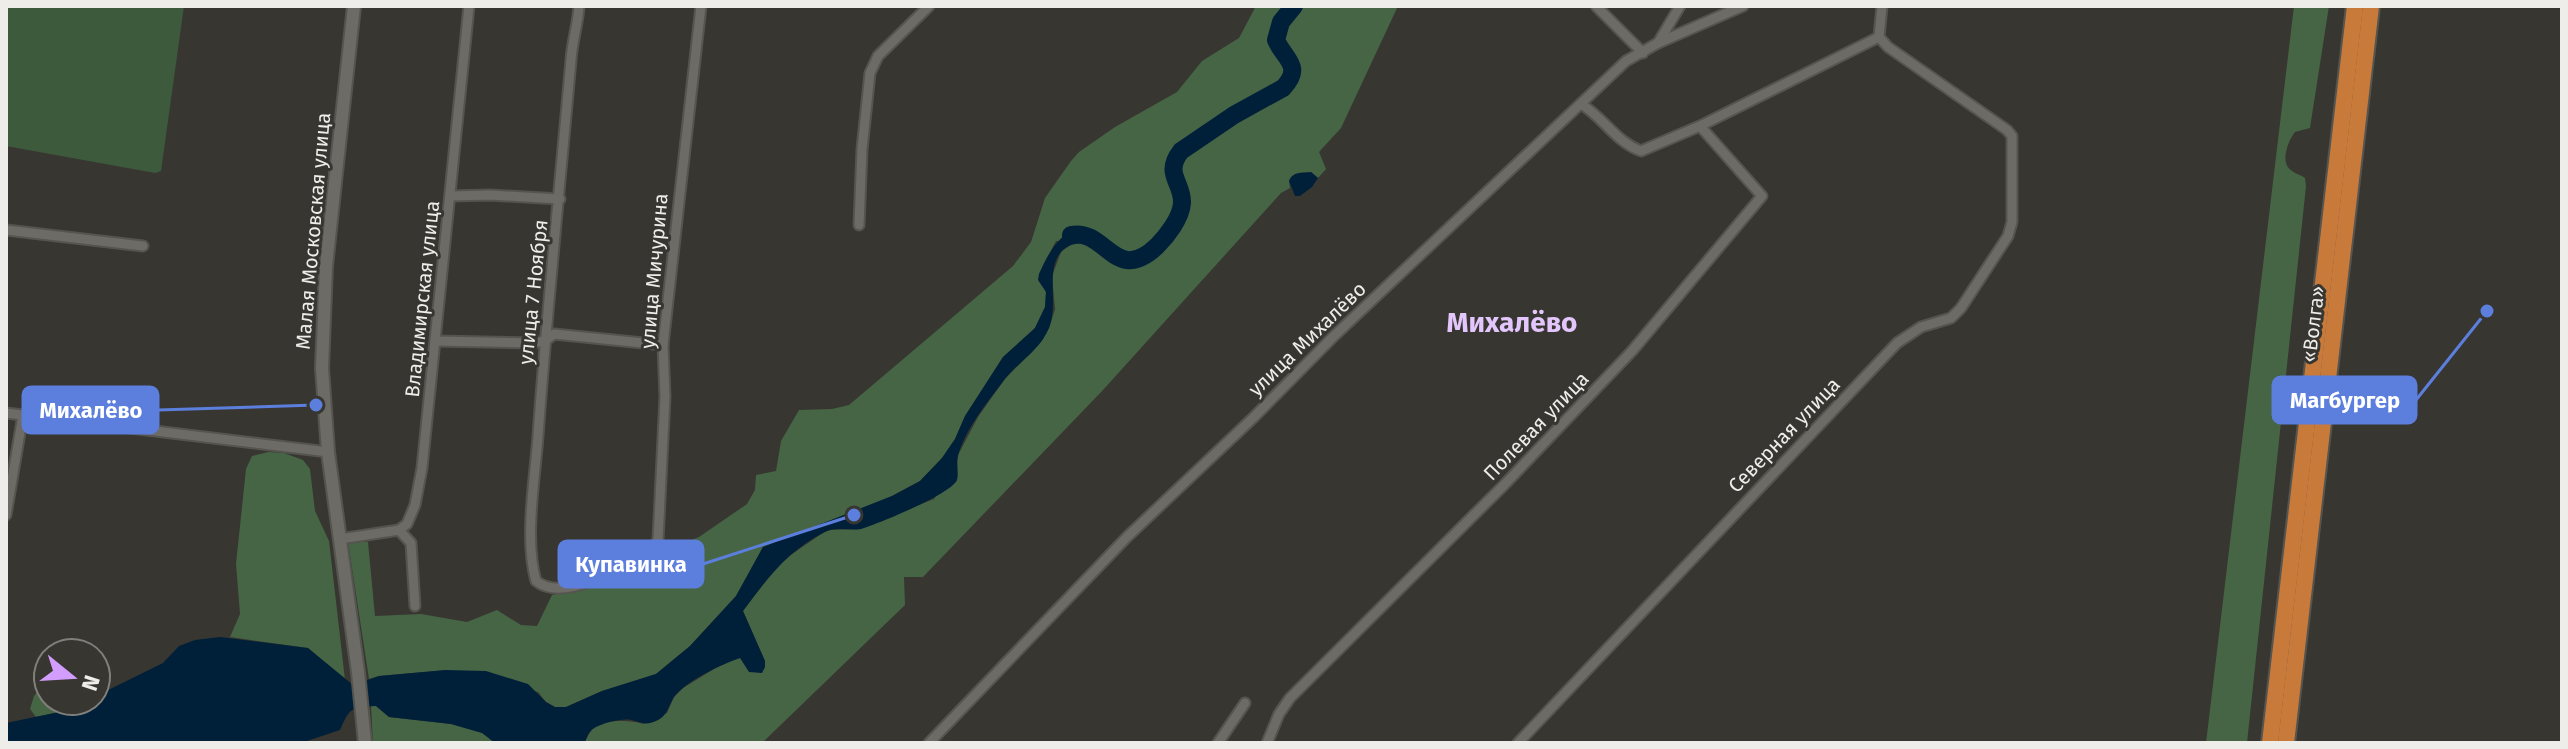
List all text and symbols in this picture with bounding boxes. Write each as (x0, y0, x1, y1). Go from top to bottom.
street label: Малая Московская улица (291, 112, 335, 350)
street label: улица Мичурина (635, 192, 673, 350)
street label: Владимирская улица (400, 199, 444, 399)
street label: улица 7 Ноября (513, 218, 553, 366)
street label: улица Михалёво (1243, 277, 1371, 401)
street label: «Волга» (2296, 285, 2330, 363)
district label: Михалёво (1447, 306, 1577, 339)
street label: Полевая улица (1478, 367, 1594, 485)
street label: Северная улица (1723, 373, 1845, 497)
callout: Магбургер (2273, 377, 2416, 423)
callout: Михалёво (23, 387, 158, 433)
text: Магбургер (2290, 387, 2400, 414)
text: Михалёво (40, 397, 143, 424)
callout: Купавинка (559, 541, 703, 587)
text: Купавинка (575, 551, 687, 578)
north arrow (32, 637, 112, 717)
text: N (75, 672, 106, 694)

